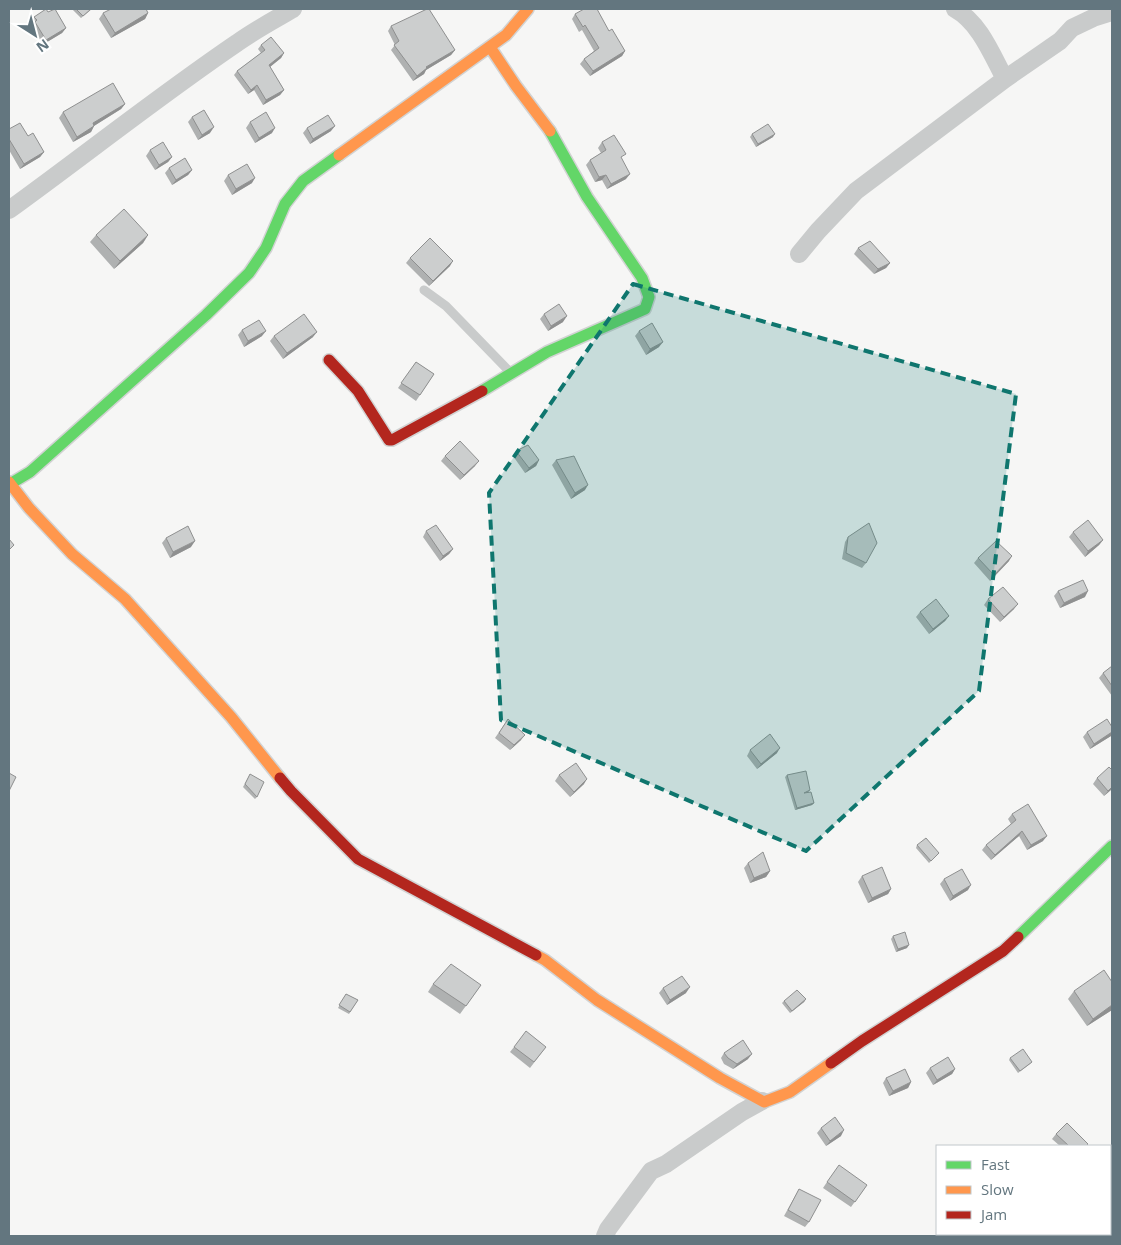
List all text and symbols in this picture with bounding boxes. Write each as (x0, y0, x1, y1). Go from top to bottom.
north arrow (10, 10, 60, 60)
text: N (33, 35, 53, 57)
legend (936, 1145, 1111, 1235)
text: Fast (981, 1154, 1010, 1174)
text: Slow (981, 1179, 1014, 1199)
text: Jam (979, 1204, 1007, 1224)

